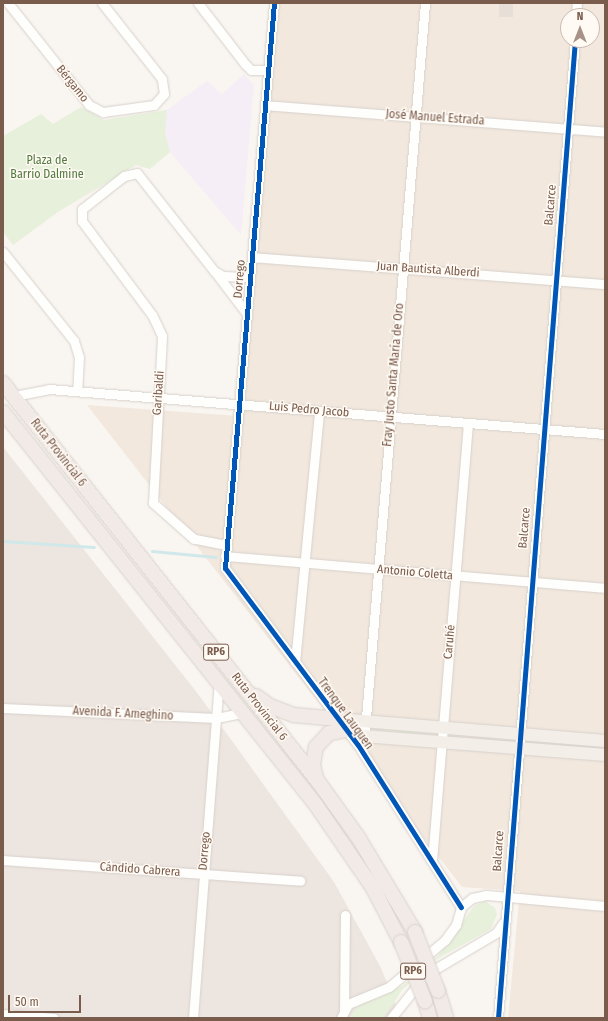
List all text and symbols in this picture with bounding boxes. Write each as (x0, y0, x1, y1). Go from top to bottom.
north arrow (560, 8, 600, 48)
text: N (577, 10, 583, 23)
street label: Bérgamo (53, 63, 91, 105)
street label: José Manuel Estrada (385, 107, 485, 129)
park label: Plaza de Barrio Dalmine (10, 154, 84, 182)
street label: Balcarce (542, 184, 560, 226)
street label: Dorrego (231, 259, 249, 299)
street label: Juan Bautista Alberdi (376, 259, 480, 281)
street label: Fray Justo Santa María de Oro (381, 303, 407, 447)
street label: Garibaldi (150, 370, 168, 416)
street label: Luis Pedro Jacob (268, 399, 350, 421)
street label: Ruta Provincial 6 (27, 416, 89, 490)
street label: Balcarce (516, 507, 534, 549)
street label: Antonio Coletta (377, 563, 453, 583)
street label: Caruhé (441, 624, 459, 660)
road number: RP6 (203, 643, 229, 661)
street label: Ruta Provincial 6 (228, 670, 290, 744)
street label: Trenque Lauquen (314, 675, 376, 753)
street label: Avenida F. Ameghino (72, 704, 174, 724)
street label: Balcarce (490, 830, 508, 872)
street label: Dorrego (196, 831, 214, 871)
street label: Cándido Cabrera (99, 860, 181, 880)
road number: RP6 (400, 962, 426, 980)
scale bar (10, 987, 83, 1013)
text: 50 m (15, 995, 39, 1009)

